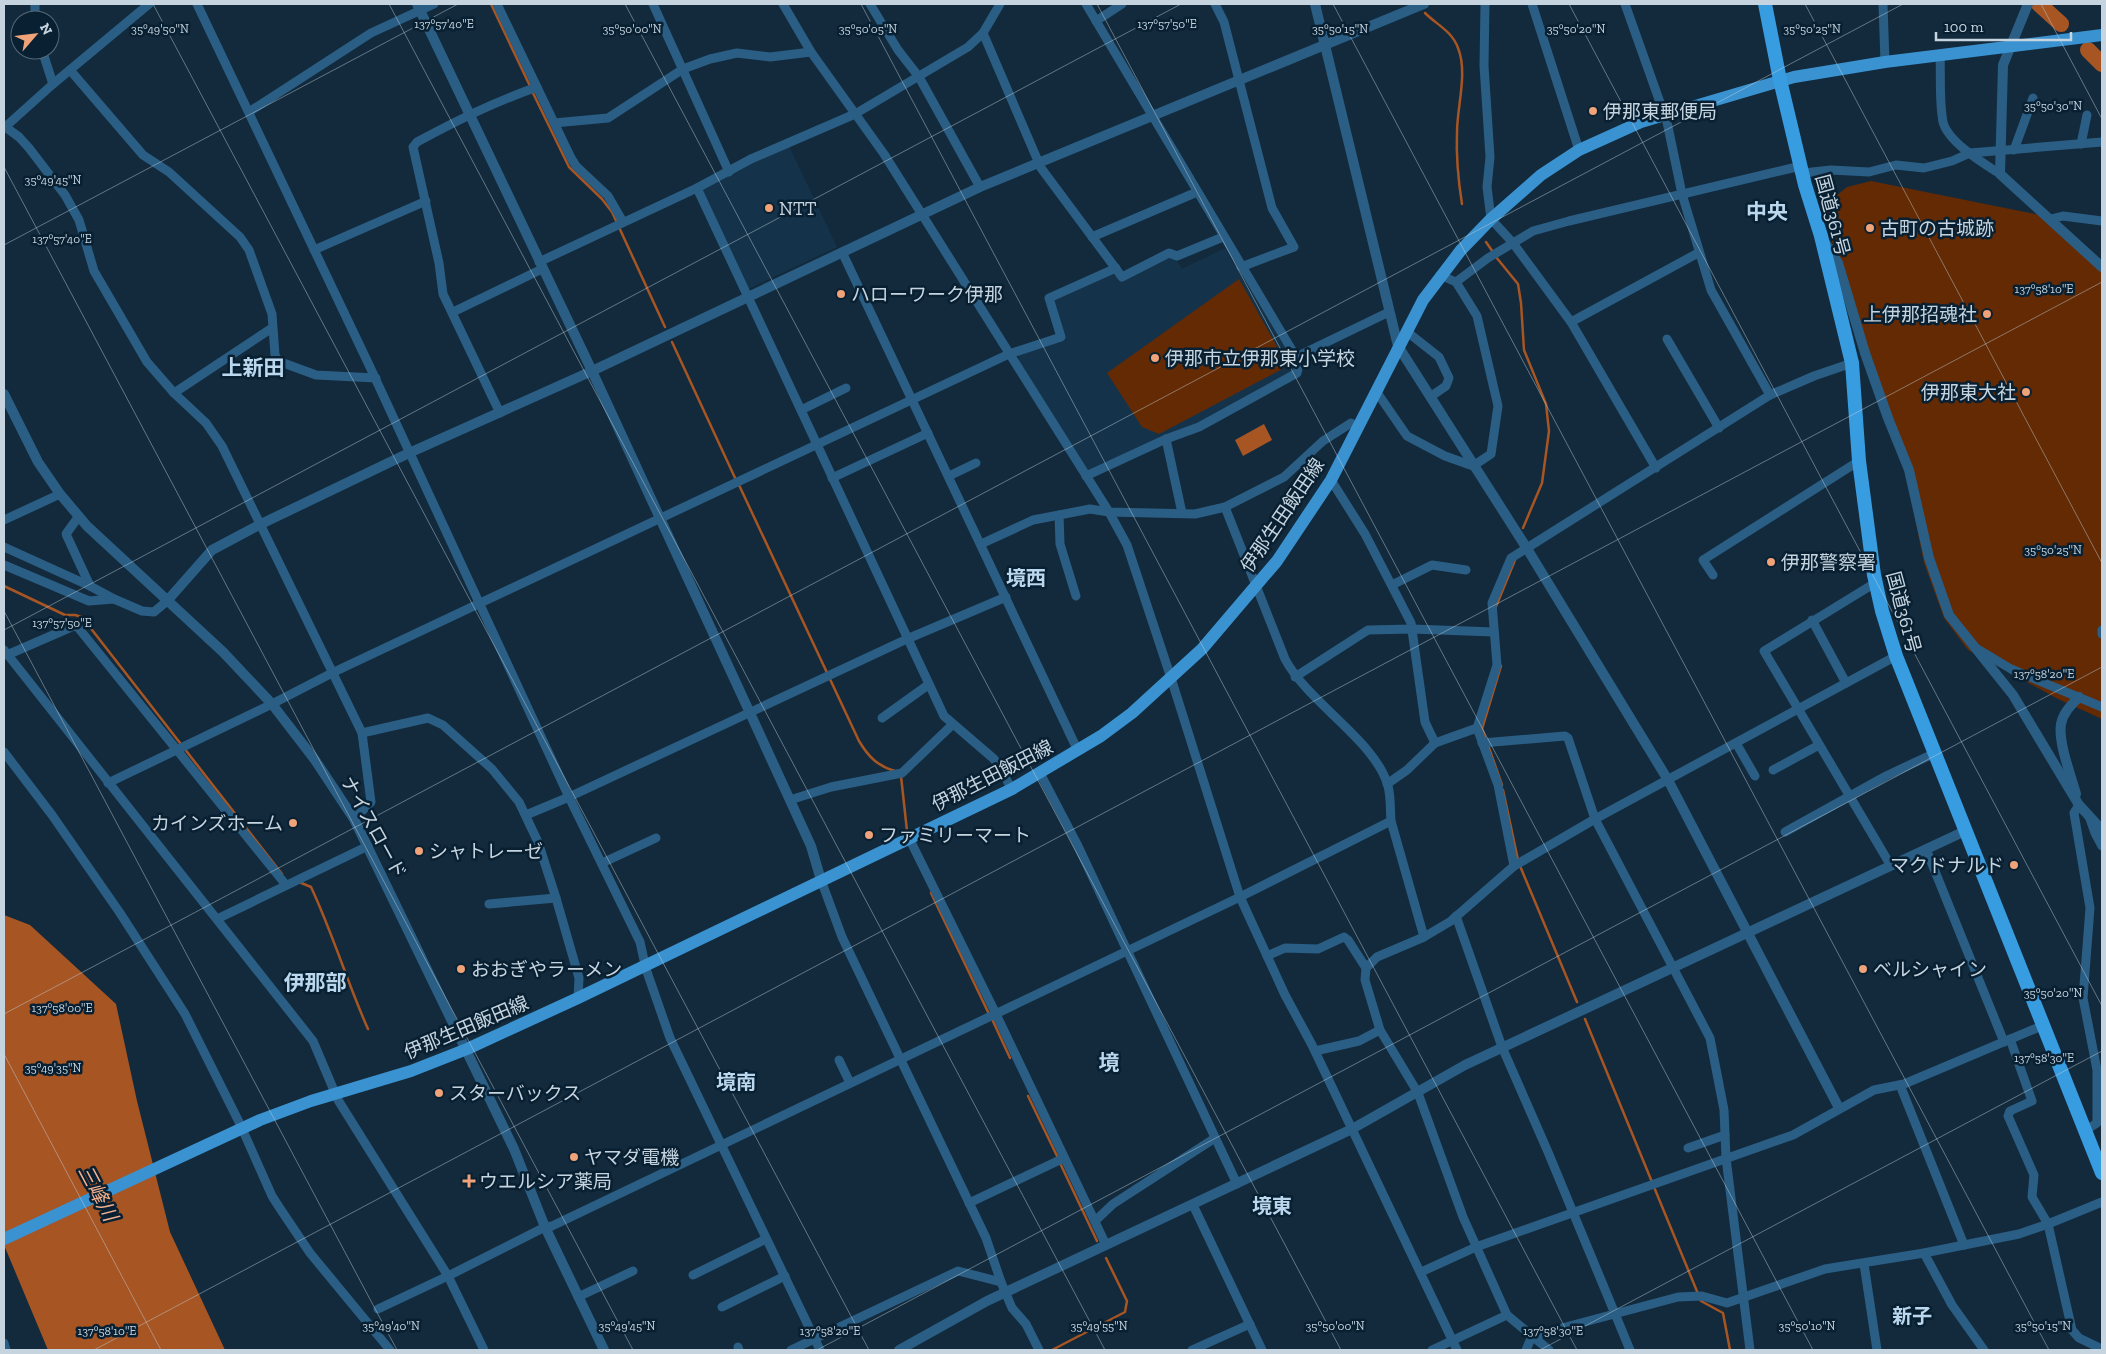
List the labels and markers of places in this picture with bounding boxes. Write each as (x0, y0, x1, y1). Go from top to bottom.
place label: 伊那東郵便局 (1603, 100, 1717, 123)
marker: 伊那東郵便局 (1587, 105, 1599, 117)
place label: NTT (779, 197, 817, 220)
marker: NTT (763, 202, 775, 214)
place label: 古町の古城跡 (1880, 217, 1994, 240)
marker: 古町の古城跡 (1864, 222, 1876, 234)
place label: ハローワーク伊那 (851, 283, 1003, 306)
marker: ハローワーク伊那 (835, 288, 847, 300)
place label: 上伊那招魂社 (1863, 303, 1977, 326)
marker: 上伊那招魂社 (1981, 308, 1993, 320)
place label: 伊那市立伊那東小学校 (1165, 347, 1355, 370)
marker: 伊那市立伊那東小学校 (1149, 352, 1161, 364)
place label: 伊那東大社 (1921, 381, 2016, 404)
marker: 伊那東大社 (2020, 386, 2032, 398)
place label: 伊那警察署 (1781, 551, 1876, 574)
marker: 伊那警察署 (1765, 556, 1777, 568)
place label: カインズホーム (151, 812, 283, 835)
marker: カインズホーム (287, 817, 299, 829)
place label: ファミリーマート (879, 824, 1031, 847)
marker: ファミリーマート (863, 829, 875, 841)
place label: シャトレーゼ (429, 840, 543, 863)
marker: シャトレーゼ (413, 845, 425, 857)
place label: マクドナルド (1890, 854, 2004, 877)
marker: マクドナルド (2008, 859, 2020, 871)
place label: おおぎやラーメン (471, 958, 622, 981)
place label: ベルシャイン (1873, 958, 1987, 981)
marker: おおぎやラーメン (455, 963, 467, 975)
marker: ベルシャイン (1857, 963, 1869, 975)
place label: スターバックス (449, 1082, 581, 1105)
marker: スターバックス (433, 1087, 445, 1099)
place label: ヤマダ電機 (584, 1146, 679, 1169)
marker: ヤマダ電機 (568, 1151, 580, 1163)
place label: ウエルシア薬局 (479, 1170, 612, 1193)
marker: ウエルシア薬局 (463, 1175, 475, 1187)

